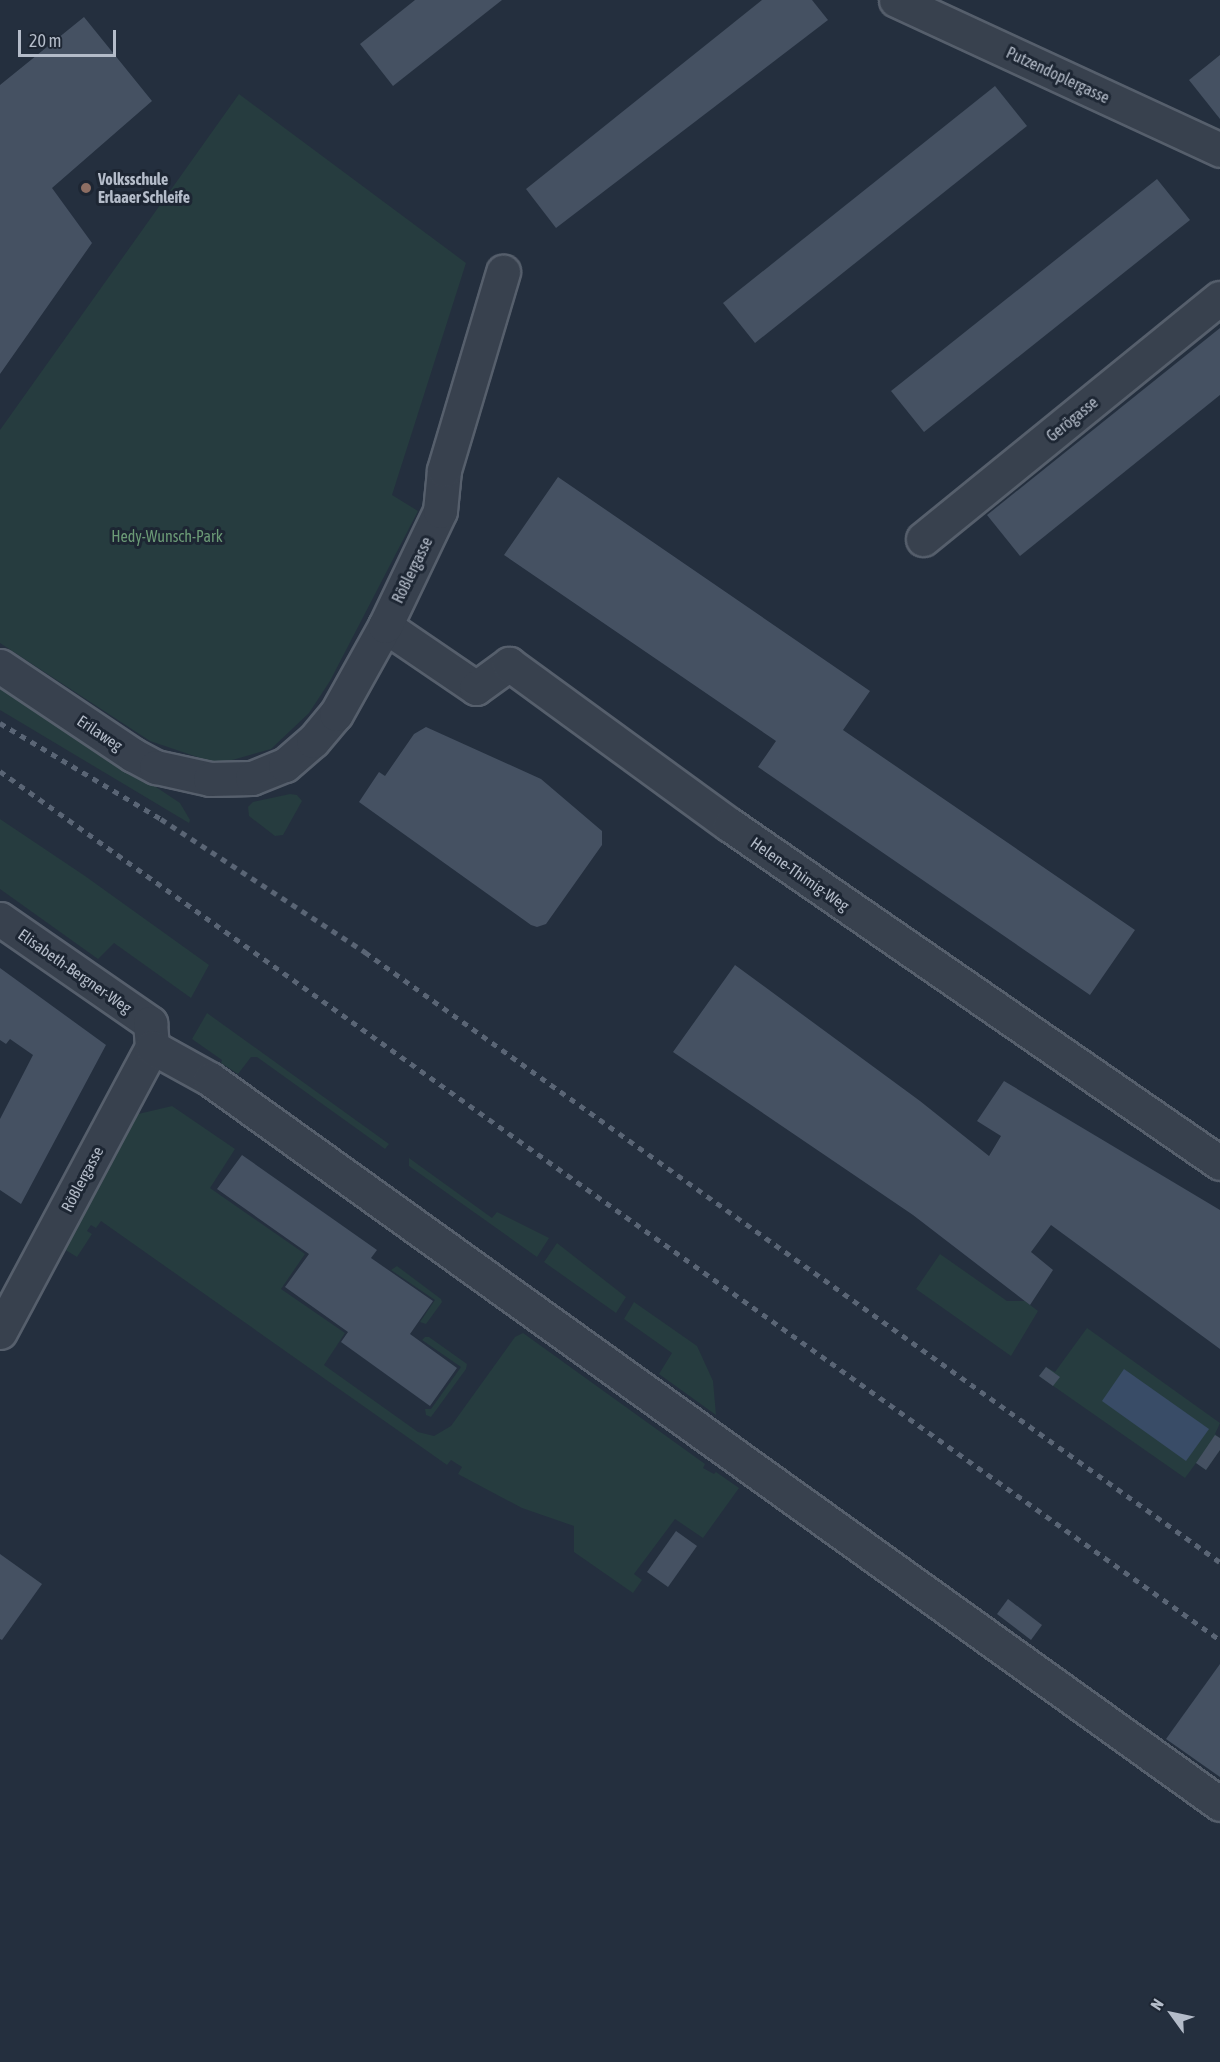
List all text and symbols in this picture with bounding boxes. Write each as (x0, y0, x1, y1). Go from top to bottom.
scale bar (21, 18, 118, 56)
text: 20 m (29, 30, 61, 51)
street label: Putzendoplergasse (1003, 43, 1113, 107)
place label: Volksschule Erlaaer Schleife (98, 169, 190, 207)
marker: Volksschule Erlaaer Schleife (79, 181, 93, 195)
street label: Gerögasse (1042, 392, 1102, 446)
park label: Hedy-Wunsch-Park (111, 526, 223, 546)
street label: Rößlergasse (388, 534, 436, 606)
street label: Erilaweg (74, 711, 126, 755)
street label: Helene-Thimig-Weg (747, 833, 853, 915)
street label: Elisabeth-Bergner-Weg (15, 925, 135, 1017)
street label: Rößlergasse (57, 1143, 107, 1215)
north arrow (1142, 1984, 1202, 2044)
text: N (1147, 1995, 1167, 2013)

